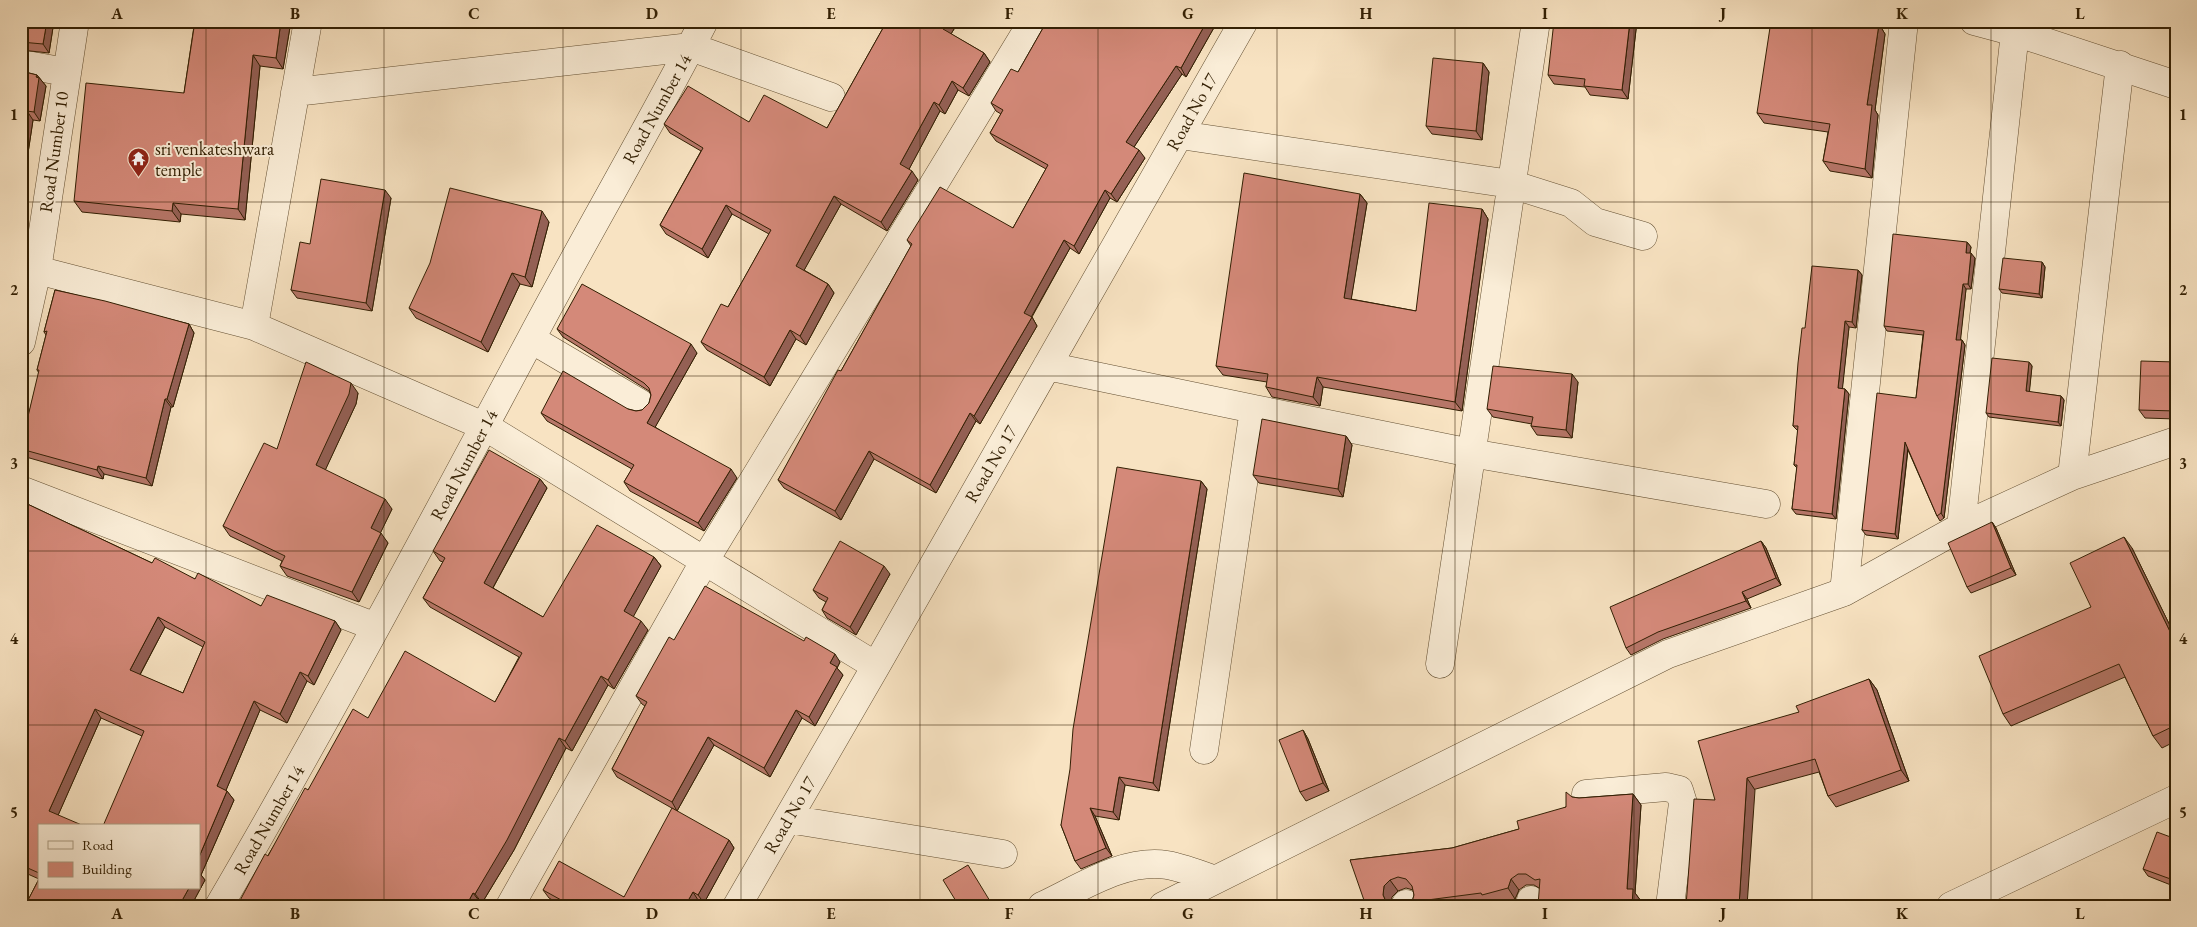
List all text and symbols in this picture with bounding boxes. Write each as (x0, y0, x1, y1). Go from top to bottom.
text: A (110, 3, 123, 24)
text: B (290, 3, 300, 24)
text: C (468, 3, 480, 24)
text: D (646, 3, 658, 24)
text: E (826, 3, 836, 24)
text: F (1005, 3, 1014, 24)
text: G (1182, 3, 1194, 24)
text: H (1360, 3, 1373, 24)
text: I (1542, 3, 1548, 24)
text: J (1718, 3, 1726, 24)
text: K (1896, 3, 1909, 24)
text: L (2075, 3, 2085, 24)
street label: Road Number 14 (617, 49, 696, 168)
street label: Road No 17 (1161, 69, 1222, 155)
street label: Road Number 10 (34, 89, 73, 214)
text: 1 (10, 104, 18, 125)
text: 1 (2179, 104, 2187, 125)
place label: sri venkateshwara temple (155, 137, 275, 181)
temple icon: sri venkateshwara temple (127, 147, 151, 178)
text: 2 (10, 279, 19, 300)
text: 2 (2179, 279, 2188, 300)
street label: Road Number 14 (425, 405, 503, 524)
street label: Road No 17 (959, 421, 1022, 506)
text: 3 (10, 453, 18, 474)
text: 3 (2179, 453, 2187, 474)
text: 4 (10, 628, 19, 649)
text: 4 (2179, 628, 2188, 649)
street label: Road Number 14 (228, 761, 309, 878)
street label: Road No 17 (758, 772, 821, 857)
text: 5 (10, 802, 18, 823)
text: 5 (2179, 802, 2187, 823)
legend (38, 824, 200, 890)
text: Road (82, 835, 114, 854)
text: Building (82, 859, 132, 878)
text: A (110, 903, 123, 924)
text: B (290, 903, 300, 924)
text: C (468, 903, 480, 924)
text: D (646, 903, 658, 924)
text: E (826, 903, 836, 924)
text: F (1005, 903, 1014, 924)
text: G (1182, 903, 1194, 924)
text: H (1360, 903, 1373, 924)
text: I (1542, 903, 1548, 924)
text: J (1718, 903, 1726, 924)
text: K (1896, 903, 1909, 924)
text: L (2075, 903, 2085, 924)

